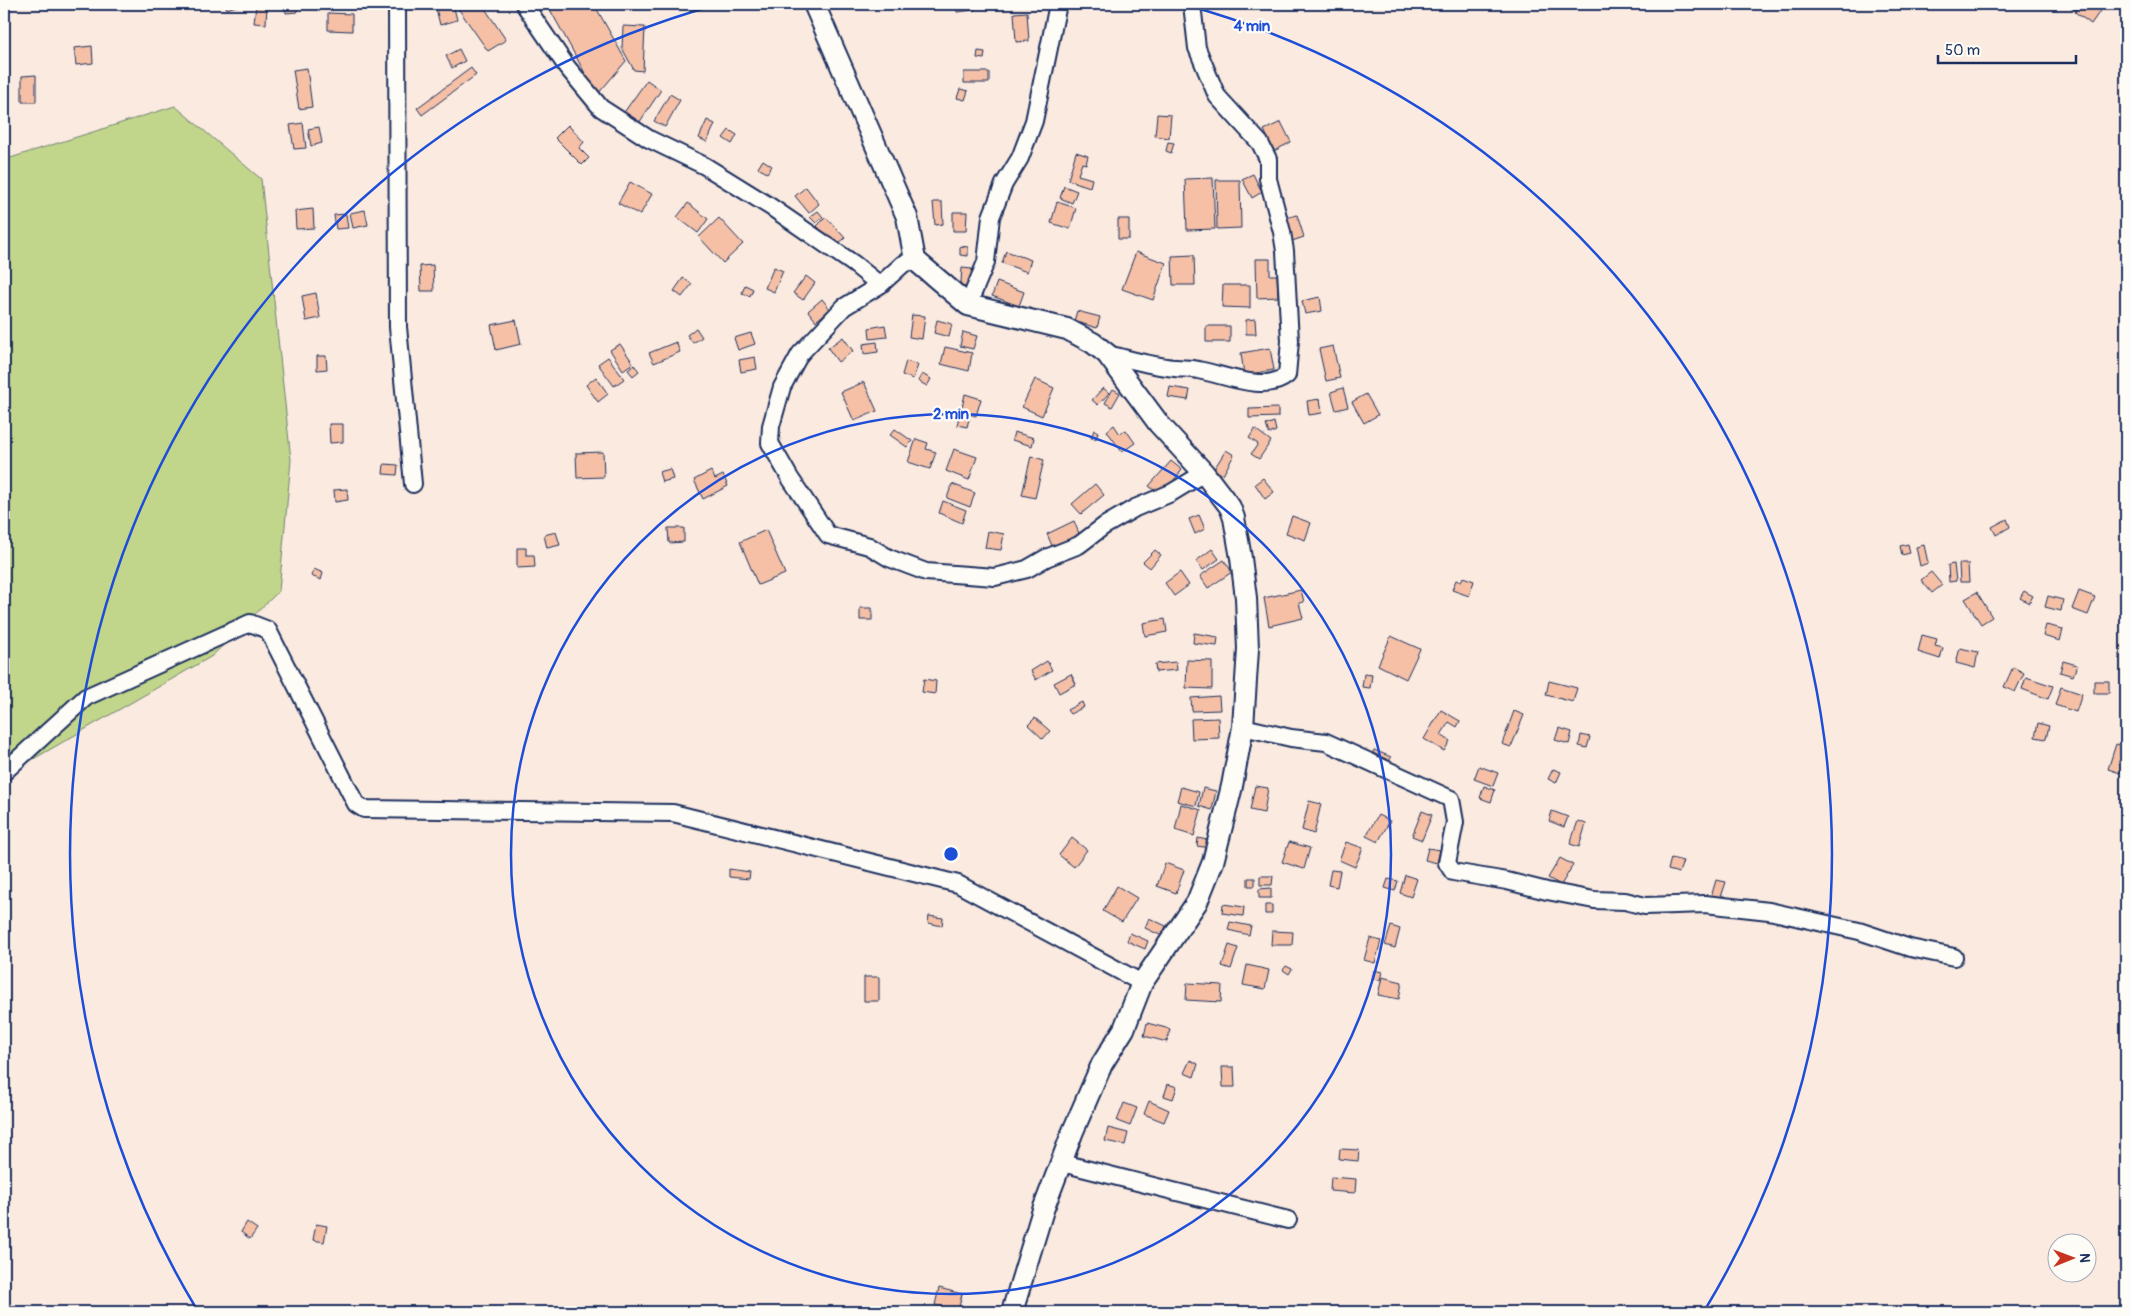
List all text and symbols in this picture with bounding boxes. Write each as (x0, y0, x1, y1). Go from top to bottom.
text: 4 min (1234, 17, 1271, 36)
scale bar (1938, 32, 2075, 64)
text: 50 m (1945, 41, 1980, 60)
text: 2 min (933, 405, 969, 424)
centre of rings (942, 845, 960, 863)
north arrow (2048, 1234, 2098, 1284)
text: N (2076, 1253, 2093, 1263)

